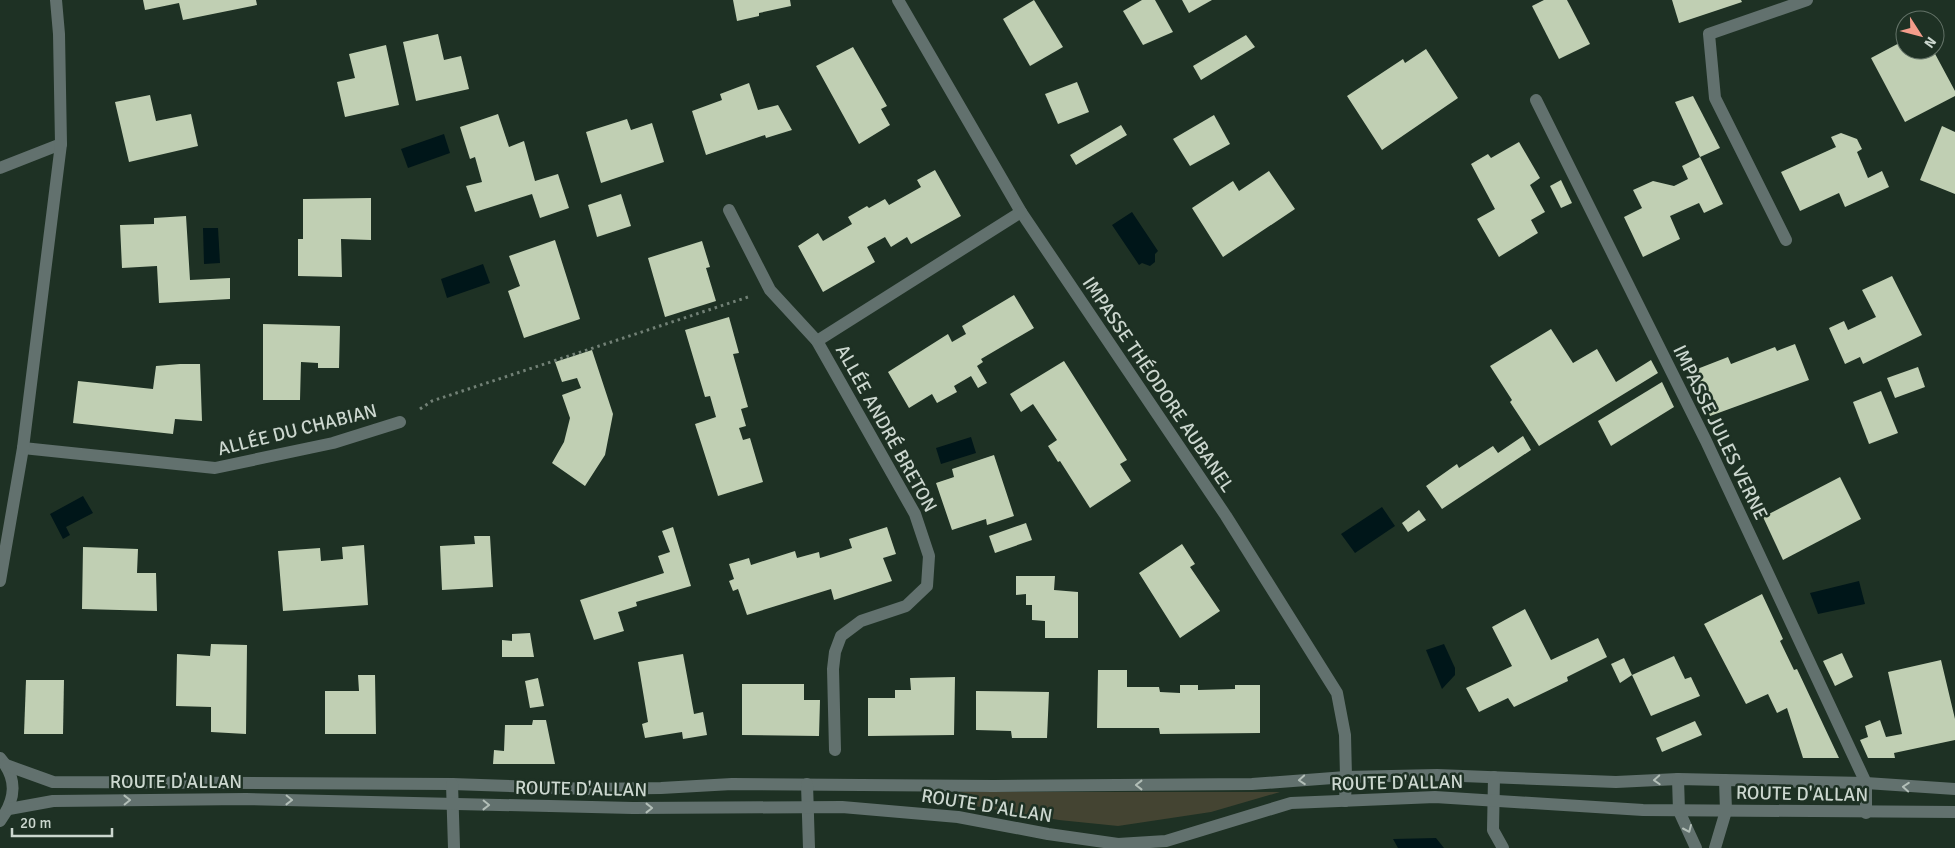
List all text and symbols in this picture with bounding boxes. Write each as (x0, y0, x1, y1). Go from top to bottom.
north arrow (1895, 10, 1945, 60)
text: N (1920, 33, 1940, 51)
street label: IMPASSE THÉODORE AUBANEL (1077, 272, 1240, 497)
street label: ALLÉE ANDRÉ BRETON (830, 341, 942, 516)
street label: IMPASSE JULES VERNE (1667, 341, 1773, 524)
street label: ALLÉE DU CHABIAN (215, 399, 379, 461)
street label: ROUTE D'ALLAN (110, 770, 242, 794)
street label: ROUTE D'ALLAN (1331, 770, 1463, 796)
one-way arrow (1298, 775, 1306, 786)
one-way arrow (1652, 775, 1660, 785)
street label: ROUTE D'ALLAN (515, 776, 647, 802)
one-way arrow (1135, 779, 1143, 790)
street label: ROUTE D'ALLAN (1736, 781, 1868, 807)
one-way arrow (1902, 781, 1910, 792)
street label: ROUTE D'ALLAN (920, 784, 1054, 828)
one-way arrow (123, 795, 131, 805)
one-way arrow (286, 795, 293, 805)
one-way arrow (483, 800, 491, 810)
one-way arrow (646, 803, 653, 813)
scale bar (12, 806, 112, 838)
text: 20 m (20, 814, 51, 832)
one-way arrow (1681, 824, 1692, 833)

